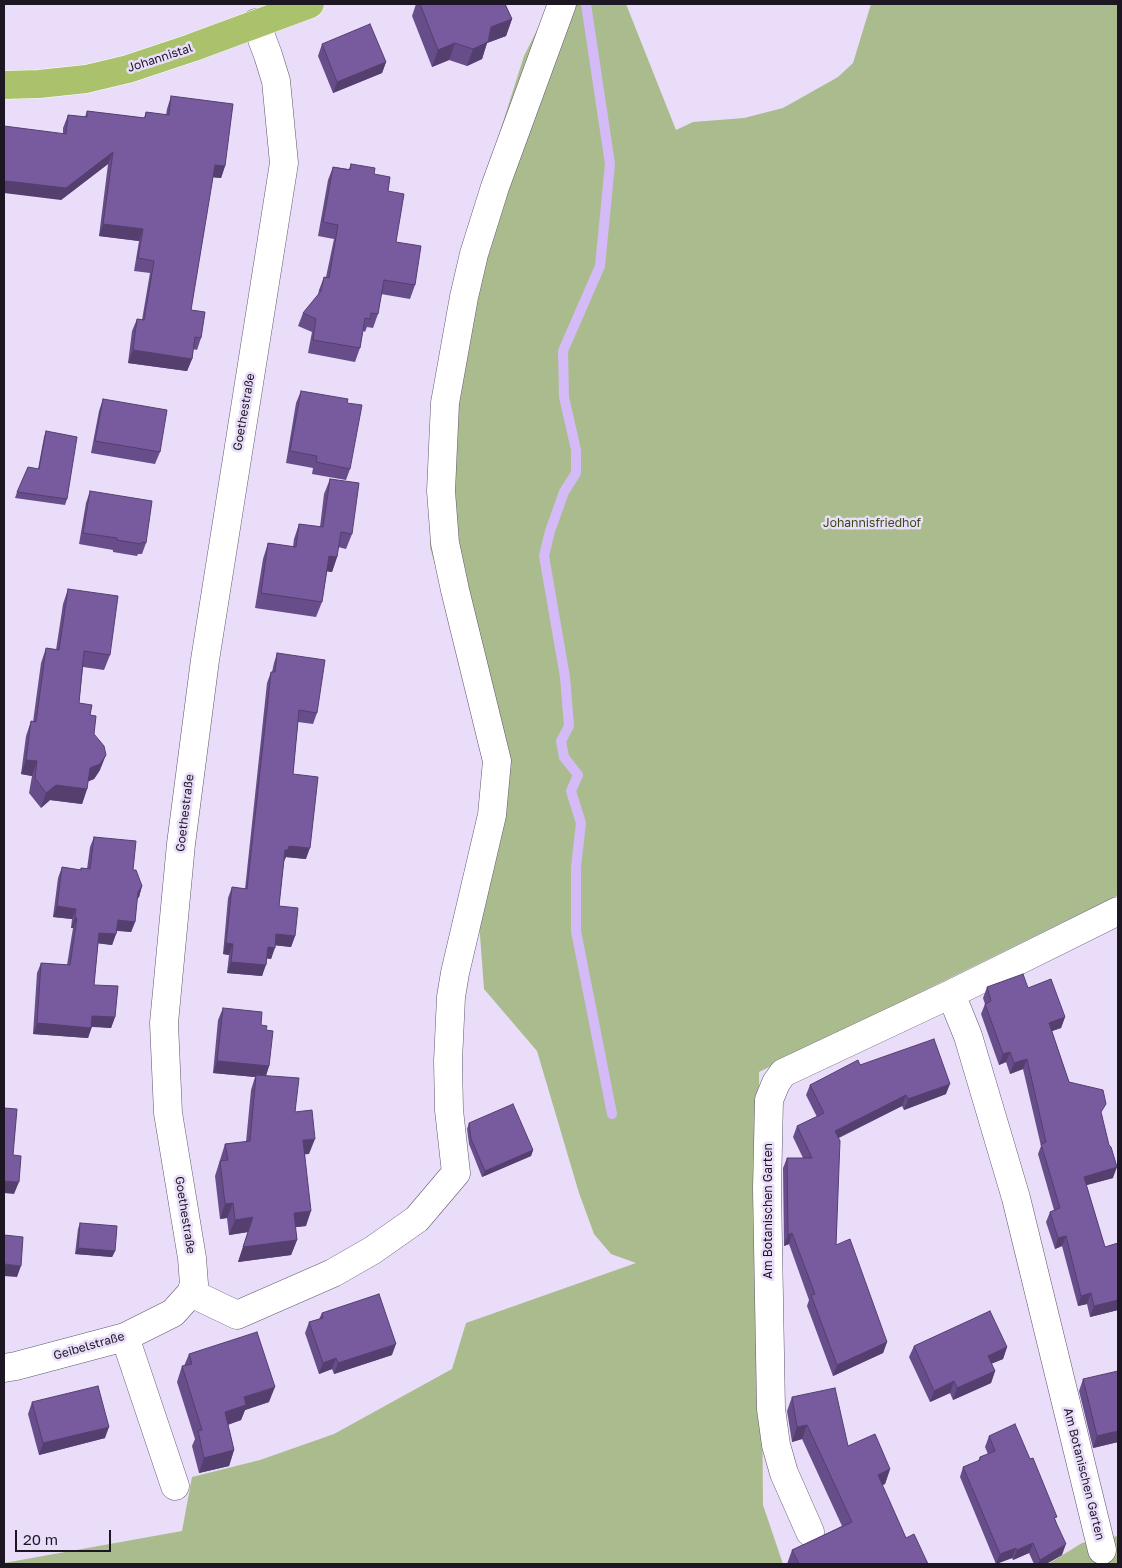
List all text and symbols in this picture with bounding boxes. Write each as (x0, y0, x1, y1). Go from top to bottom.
street label: Johannistal (126, 41, 194, 75)
street label: Goethestraße (230, 372, 258, 452)
park label: Johannisfriedhof (823, 516, 921, 530)
street label: Goethestraße (173, 773, 197, 853)
street label: Am Botanischen Garten (761, 1143, 775, 1279)
street label: Goethestraße (172, 1175, 198, 1255)
street label: Geibelstraße (52, 1329, 126, 1363)
street label: Am Botanischen Garten (1061, 1406, 1107, 1542)
scale bar (18, 1520, 114, 1552)
text: 20 m (23, 1530, 58, 1548)

